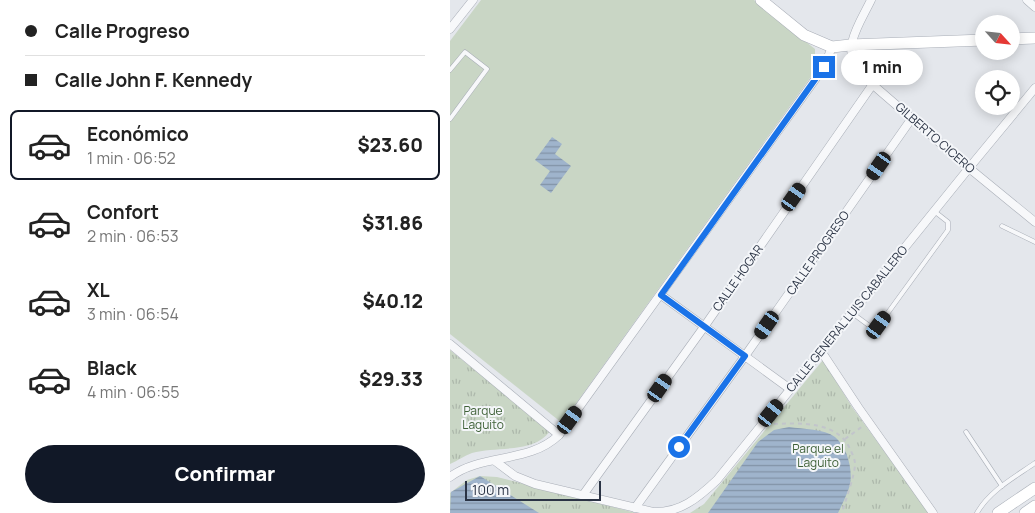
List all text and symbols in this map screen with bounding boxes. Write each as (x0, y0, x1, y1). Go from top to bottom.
north arrow (975, 15, 1020, 60)
map controls (975, 15, 1020, 115)
text: Calle Progreso (55, 18, 190, 44)
callout: 1 min (842, 50, 924, 84)
route end (813, 56, 835, 78)
text: 1 min (862, 56, 902, 78)
text: Calle John F. Kennedy (55, 67, 252, 93)
button: locate (975, 70, 1020, 115)
street label: GILBERTO CICERO (892, 98, 979, 177)
text: Económico (87, 121, 189, 147)
icon: car (27, 123, 72, 168)
text: $23.60 (357, 132, 423, 158)
text: 1 min · 06:52 (87, 147, 176, 169)
car (864, 149, 893, 183)
car (779, 180, 808, 214)
text: Confort (87, 199, 159, 225)
icon: car (27, 201, 72, 246)
street label: CALLE PROGRESO (782, 207, 853, 298)
text: $31.86 (362, 210, 423, 236)
text: 2 min · 06:53 (87, 225, 179, 247)
street label: CALLE HOGAR (708, 241, 767, 314)
street label: CALLE GENERAL LUIS CABALLERO (782, 241, 911, 396)
text: XL (87, 277, 110, 303)
icon: car (27, 279, 72, 324)
text: $40.12 (362, 288, 423, 314)
text: 3 min · 06:54 (87, 303, 179, 325)
car (752, 308, 781, 342)
car (864, 308, 893, 342)
text: Black (87, 355, 136, 381)
icon: car (27, 357, 72, 402)
text: $29.33 (359, 366, 423, 392)
car (645, 371, 674, 405)
text: 4 min · 06:55 (87, 381, 179, 403)
car (755, 397, 786, 429)
park label: Parque Laguito (462, 402, 504, 433)
car (555, 403, 584, 437)
route start (668, 436, 690, 458)
park label: Parque el Laguito (792, 440, 844, 471)
button: Confirmar (25, 445, 425, 503)
scale bar (465, 478, 601, 501)
text: 100 m (472, 480, 509, 499)

